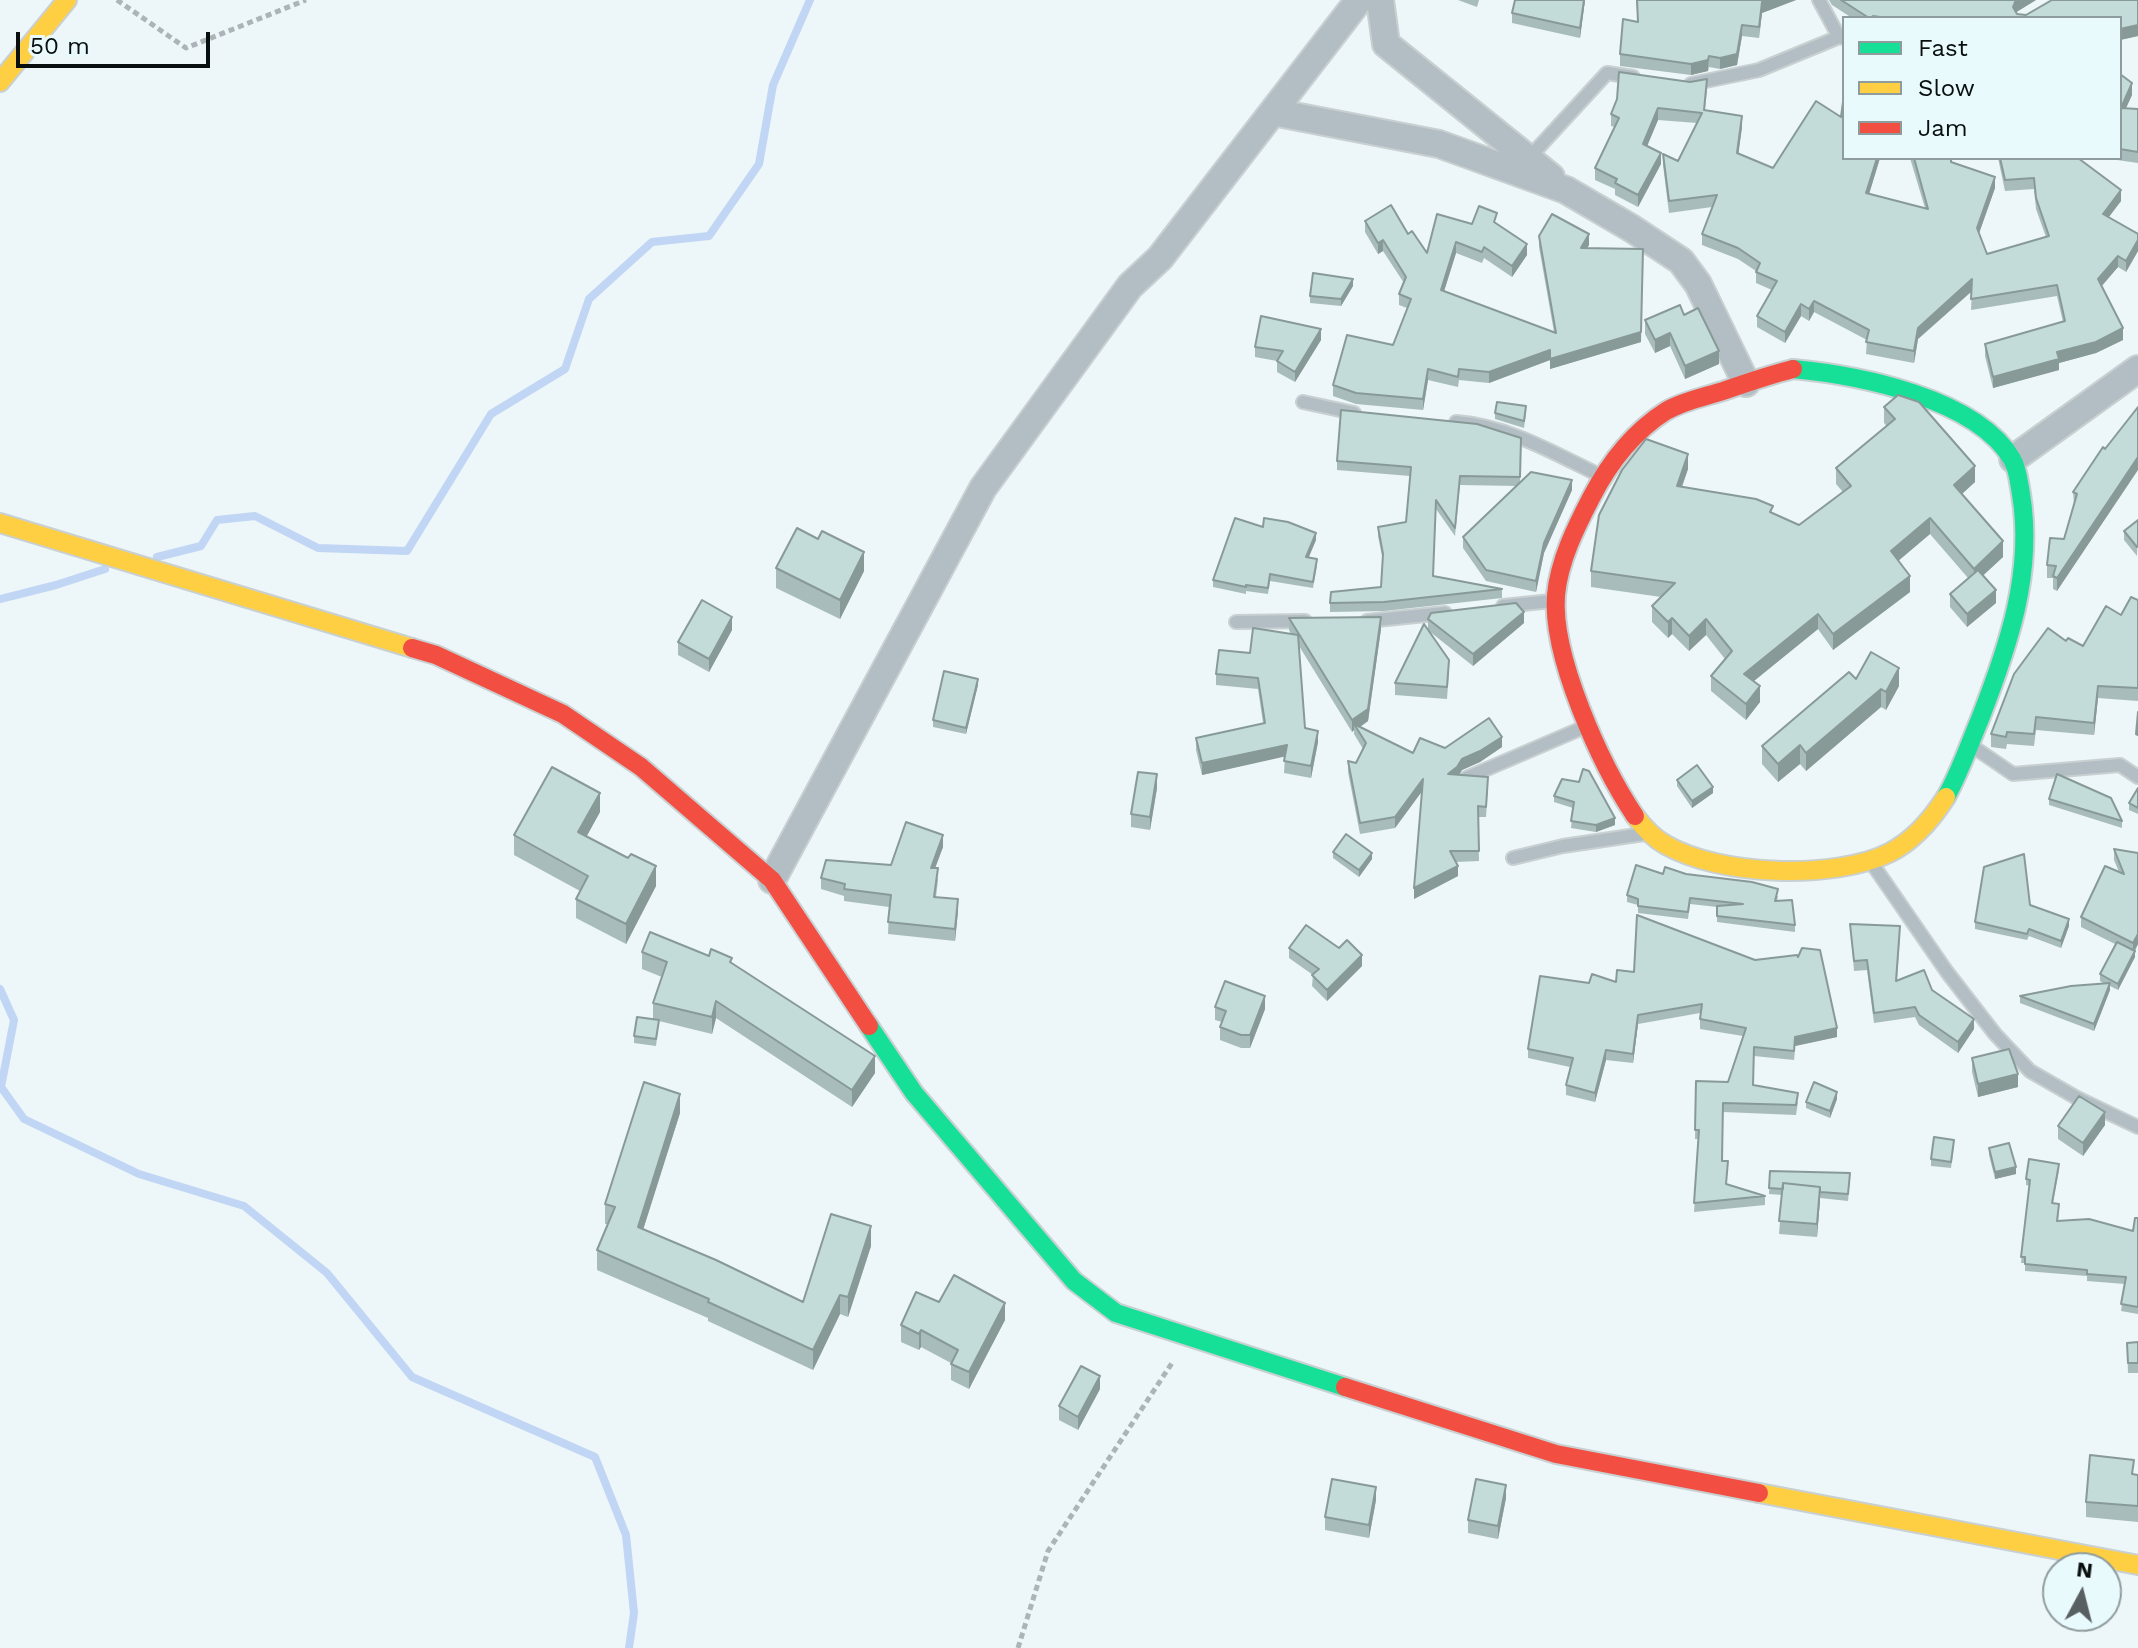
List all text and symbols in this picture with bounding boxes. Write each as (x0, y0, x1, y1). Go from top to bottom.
scale bar (20, 16, 214, 66)
legend (1842, 16, 2122, 160)
text: 50 m (30, 32, 90, 60)
text: Fast (1918, 34, 1968, 62)
text: Slow (1918, 74, 1975, 102)
text: Jam (1918, 114, 1968, 142)
north arrow (2042, 1552, 2122, 1632)
text: N (2075, 1556, 2094, 1583)

